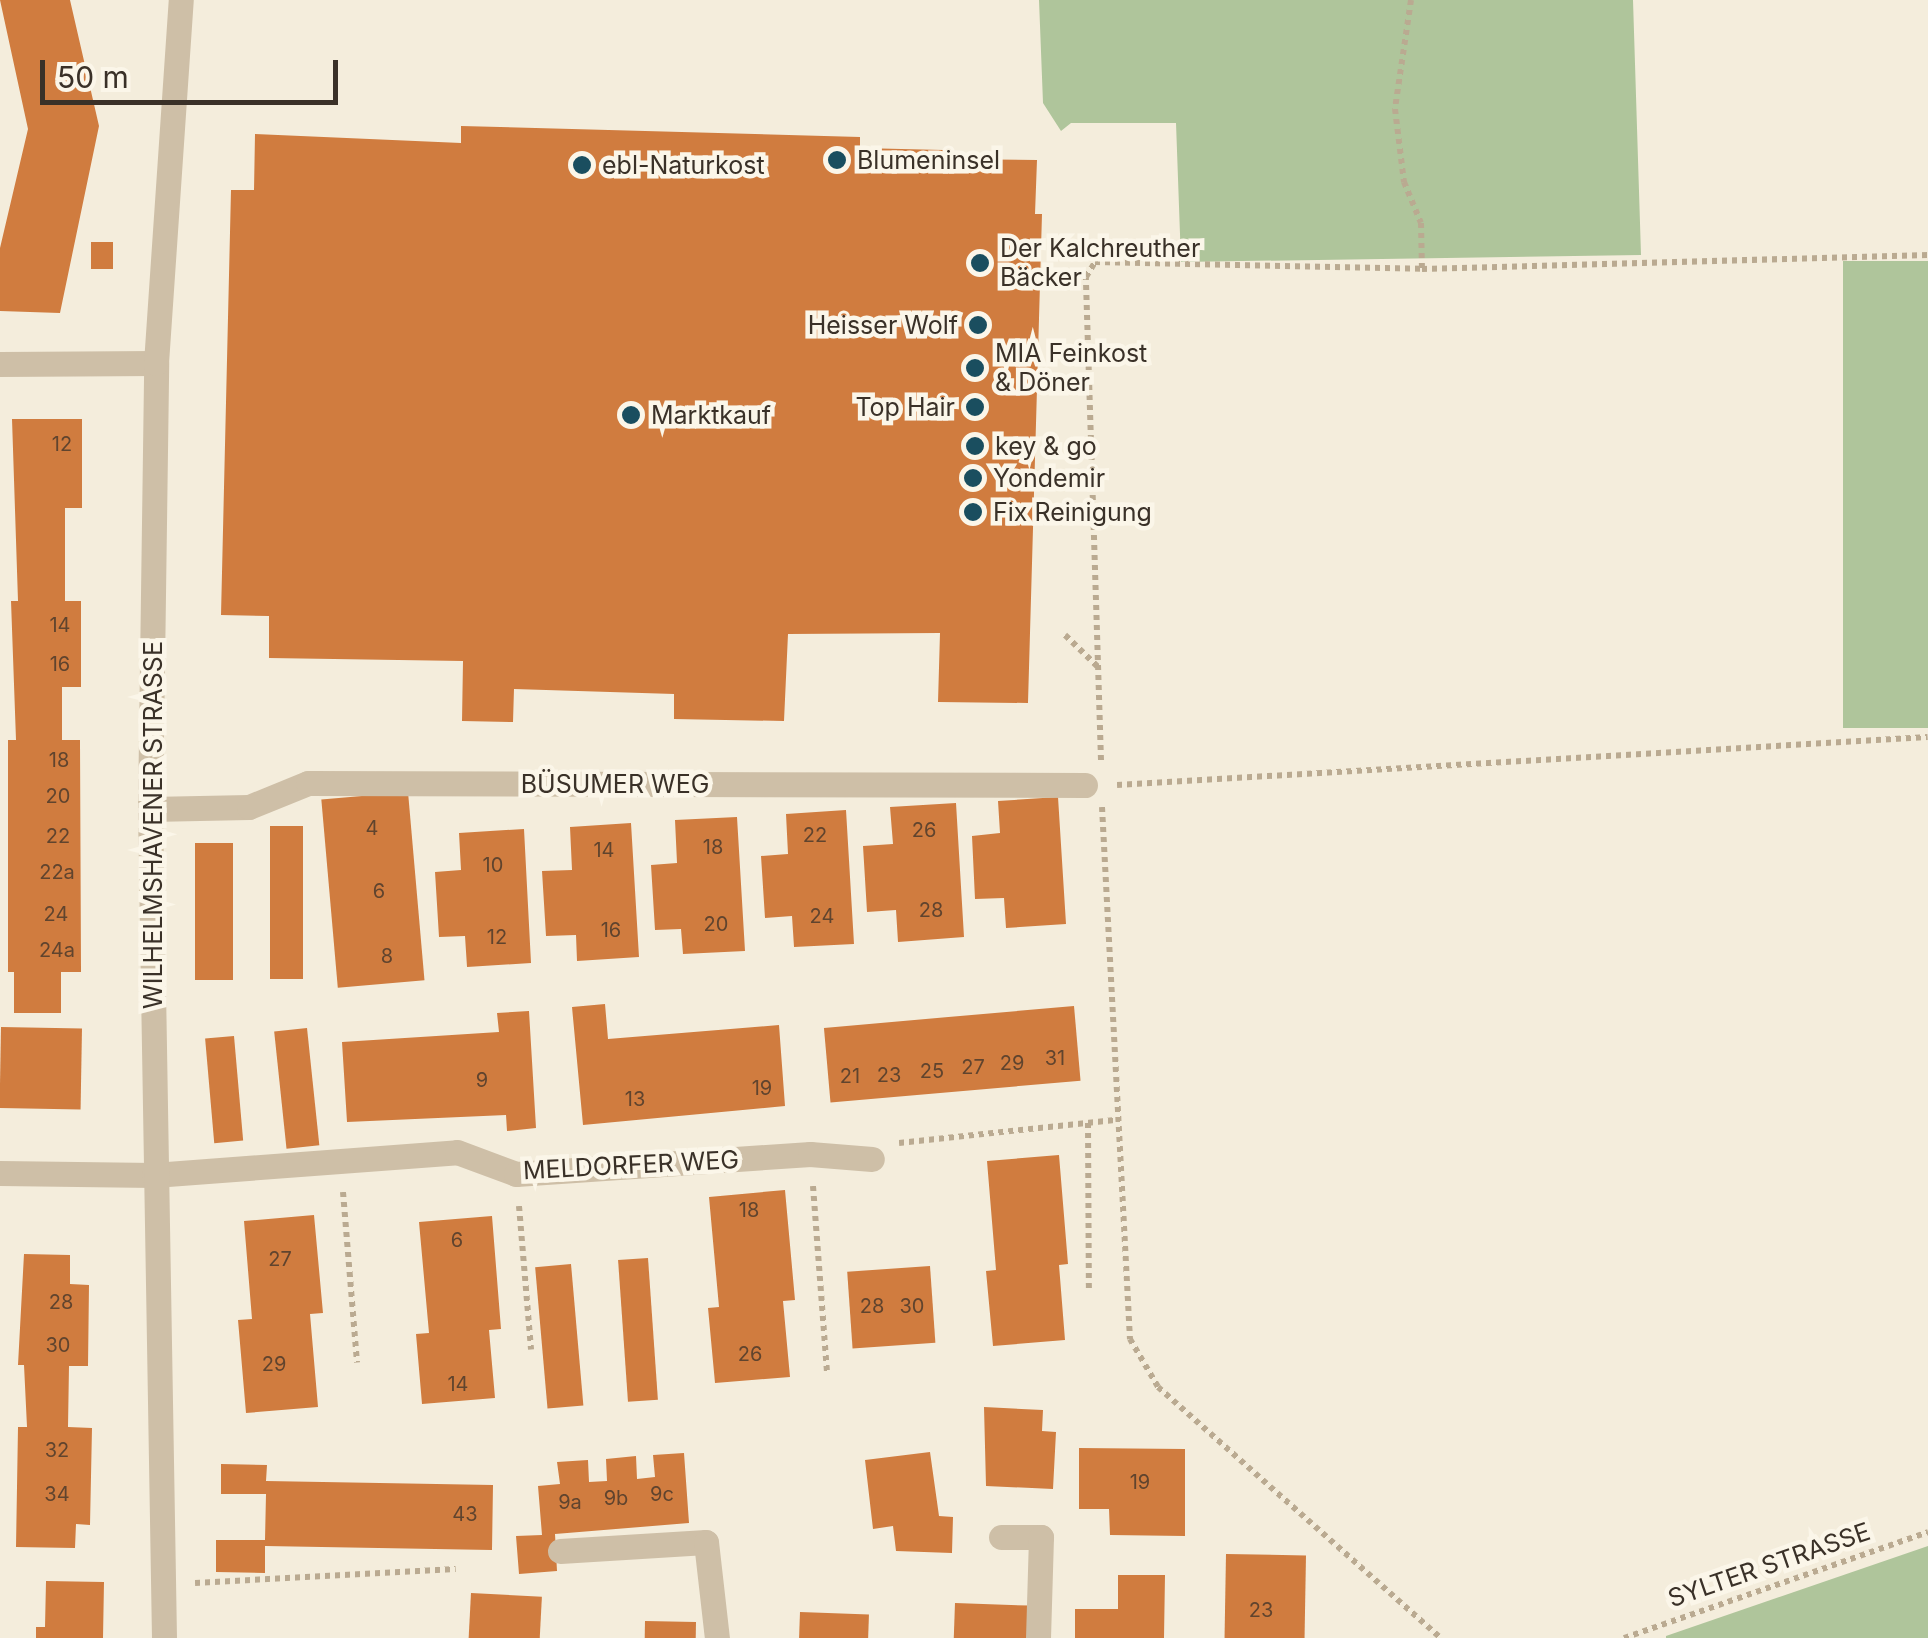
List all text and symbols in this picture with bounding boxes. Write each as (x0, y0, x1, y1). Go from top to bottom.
scale bar (45, 40, 342, 102)
text: 50 m (57, 59, 129, 95)
place label: Blumeninsel (857, 145, 1000, 175)
marker: Blumeninsel (826, 149, 848, 171)
place label: ebl-Naturkost (602, 150, 765, 180)
marker: ebl-Naturkost (571, 154, 593, 176)
place label: Der Kalchreuther Bäcker (1000, 234, 1200, 293)
marker: Der Kalchreuther Bäcker (969, 252, 991, 274)
place label: Heisser Wolf (808, 310, 958, 340)
marker: Heisser Wolf (967, 314, 989, 336)
place label: MIA Feinkost & Döner (995, 339, 1147, 398)
marker: MIA Feinkost & Döner (964, 357, 986, 379)
place label: Top Hair (855, 392, 955, 422)
marker: Top Hair (964, 396, 986, 418)
place label: Marktkauf (651, 400, 771, 430)
marker: Marktkauf (620, 404, 642, 426)
place label: key & go (995, 431, 1097, 461)
house number: 12 (52, 432, 72, 456)
marker: key & go (964, 435, 986, 457)
place label: Yondemir (993, 463, 1105, 493)
marker: Yondemir (962, 467, 984, 489)
place label: Fix Reinigung (993, 497, 1152, 527)
marker: Fix Reinigung (962, 501, 984, 523)
house number: 14 (49, 613, 71, 637)
street label: WILHELMSHAVENER STRASSE (138, 641, 168, 1009)
house number: 16 (50, 652, 70, 676)
house number: 18 (49, 748, 69, 772)
street label: BÜSUMER WEG (521, 769, 709, 799)
house number: 20 (46, 784, 70, 808)
house number: 4 (366, 816, 378, 840)
house number: 26 (912, 818, 936, 842)
house number: 22 (803, 823, 827, 847)
house number: 22 (46, 824, 70, 848)
house number: 18 (703, 835, 723, 859)
house number: 14 (593, 838, 615, 862)
house number: 10 (483, 853, 503, 877)
house number: 22a (39, 860, 75, 884)
house number: 6 (373, 879, 385, 903)
house number: 28 (919, 898, 943, 922)
house number: 24 (44, 902, 68, 926)
house number: 24 (810, 904, 834, 928)
house number: 20 (704, 912, 728, 936)
house number: 16 (601, 918, 621, 942)
house number: 12 (487, 925, 507, 949)
house number: 24a (39, 938, 75, 962)
house number: 8 (381, 944, 393, 968)
house number: 31 (1045, 1046, 1065, 1070)
house number: 29 (1000, 1051, 1024, 1075)
house number: 27 (961, 1055, 985, 1079)
house number: 25 (920, 1059, 944, 1083)
house number: 23 (877, 1063, 901, 1087)
house number: 21 (840, 1064, 860, 1088)
house number: 9 (476, 1068, 488, 1092)
house number: 19 (752, 1076, 772, 1100)
house number: 13 (625, 1087, 645, 1111)
street label: MELDORFER WEG (522, 1144, 740, 1186)
house number: 18 (739, 1198, 759, 1222)
house number: 6 (451, 1228, 463, 1252)
house number: 27 (268, 1247, 292, 1271)
house number: 28 (49, 1290, 73, 1314)
house number: 28 (860, 1294, 884, 1318)
house number: 30 (900, 1294, 924, 1318)
house number: 30 (46, 1333, 70, 1357)
house number: 26 (738, 1342, 762, 1366)
house number: 29 (262, 1352, 286, 1376)
house number: 14 (447, 1372, 469, 1396)
house number: 32 (45, 1438, 69, 1462)
house number: 19 (1130, 1470, 1150, 1494)
house number: 34 (44, 1482, 70, 1506)
house number: 9c (650, 1482, 674, 1506)
house number: 9b (604, 1486, 628, 1510)
house number: 9a (558, 1490, 582, 1514)
house number: 43 (452, 1502, 478, 1526)
street label: SYLTER STRASSE (1664, 1516, 1874, 1614)
house number: 23 (1249, 1598, 1273, 1622)

